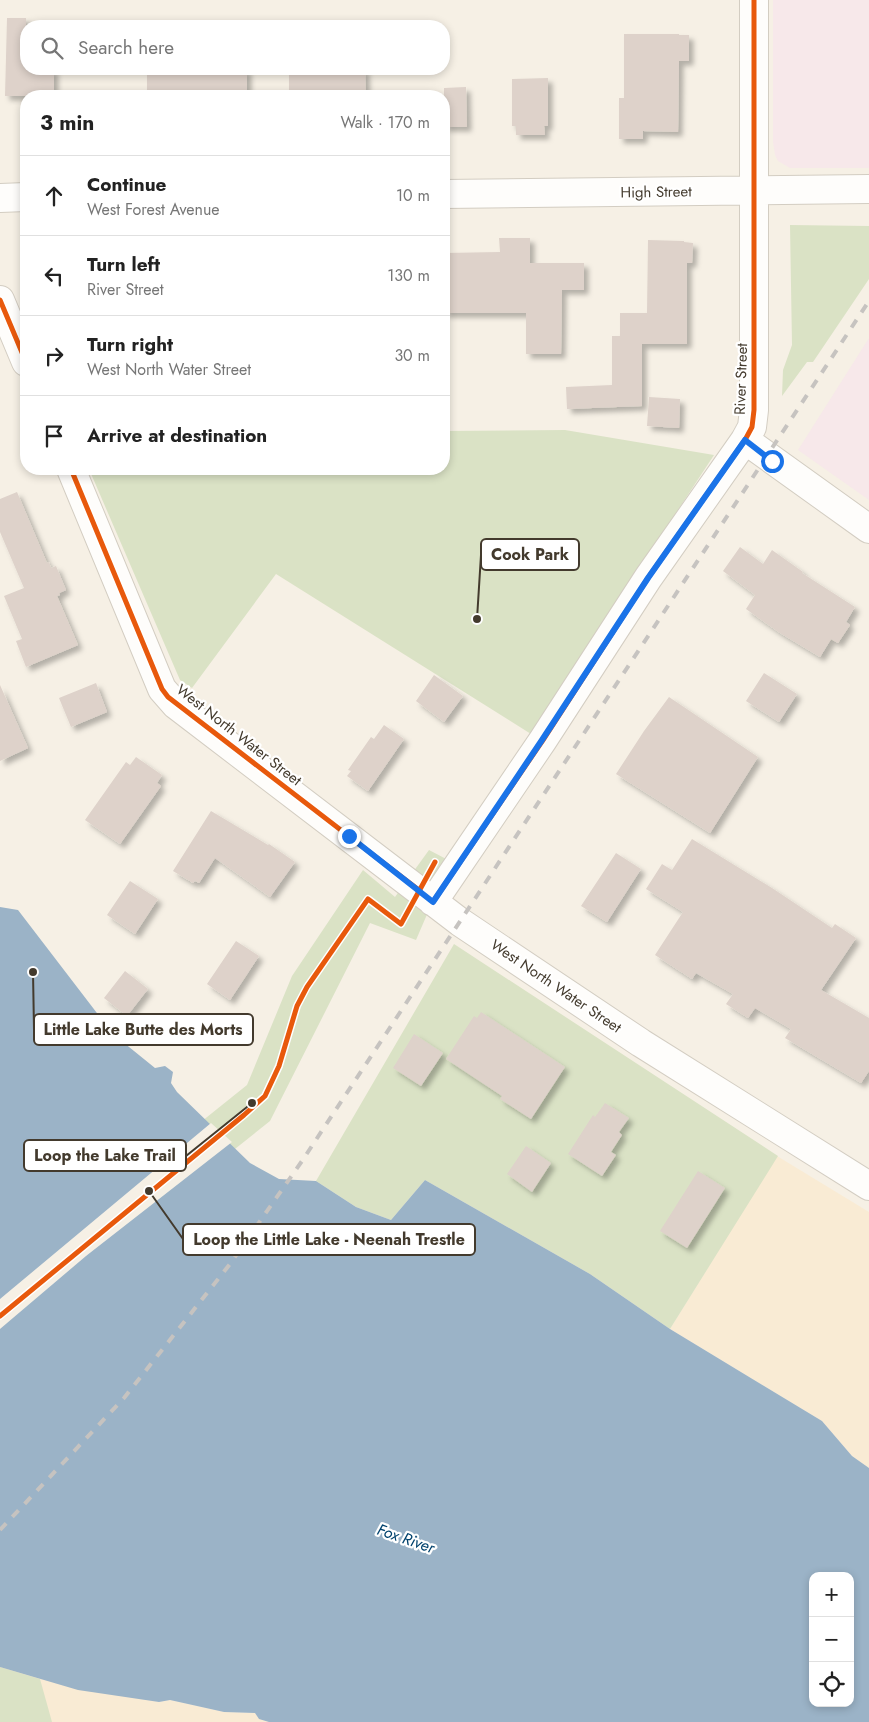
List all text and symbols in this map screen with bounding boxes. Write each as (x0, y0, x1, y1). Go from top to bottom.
search box (20, 20, 450, 75)
icon: search (38, 34, 66, 62)
text: Search here (78, 34, 174, 61)
text: 3 min (40, 108, 94, 138)
text: Walk · 170 m (340, 111, 430, 134)
text: Continue (87, 171, 166, 198)
street label: High Street (620, 180, 692, 204)
icon: ahead (40, 182, 68, 210)
text: 10 m (396, 184, 430, 207)
text: West Forest Avenue (87, 198, 220, 221)
text: Turn left (87, 251, 160, 278)
icon: left (40, 262, 68, 290)
text: 130 m (387, 264, 430, 287)
text: River Street (87, 278, 164, 301)
text: Turn right (87, 331, 173, 358)
icon: right (40, 342, 68, 370)
street label: River Street (729, 342, 753, 415)
text: 30 m (394, 344, 430, 367)
text: West North Water Street (87, 358, 251, 381)
icon: arrive (40, 422, 68, 450)
text: Arrive at destination (87, 422, 267, 449)
route start (761, 450, 784, 473)
callout: Cook Park (481, 539, 579, 570)
text: Cook Park (491, 543, 570, 566)
street label: West North Water Street (172, 679, 307, 791)
route end (338, 825, 361, 848)
street label: West North Water Street (486, 934, 626, 1038)
callout: Little Lake Butte des Morts (34, 1014, 253, 1045)
text: Little Lake Butte des Morts (43, 1018, 243, 1041)
callout: Loop the Lake Trail (24, 1140, 186, 1171)
text: Loop the Lake Trail (34, 1144, 176, 1167)
callout: Loop the Little Lake - Neenah Trestle (183, 1224, 475, 1255)
text: Loop the Little Lake - Neenah Trestle (193, 1228, 465, 1251)
water label: Fox River (374, 1518, 439, 1560)
map controls (809, 1572, 854, 1707)
button: + (809, 1572, 854, 1617)
button: − (809, 1617, 854, 1662)
button: locate (809, 1662, 854, 1707)

